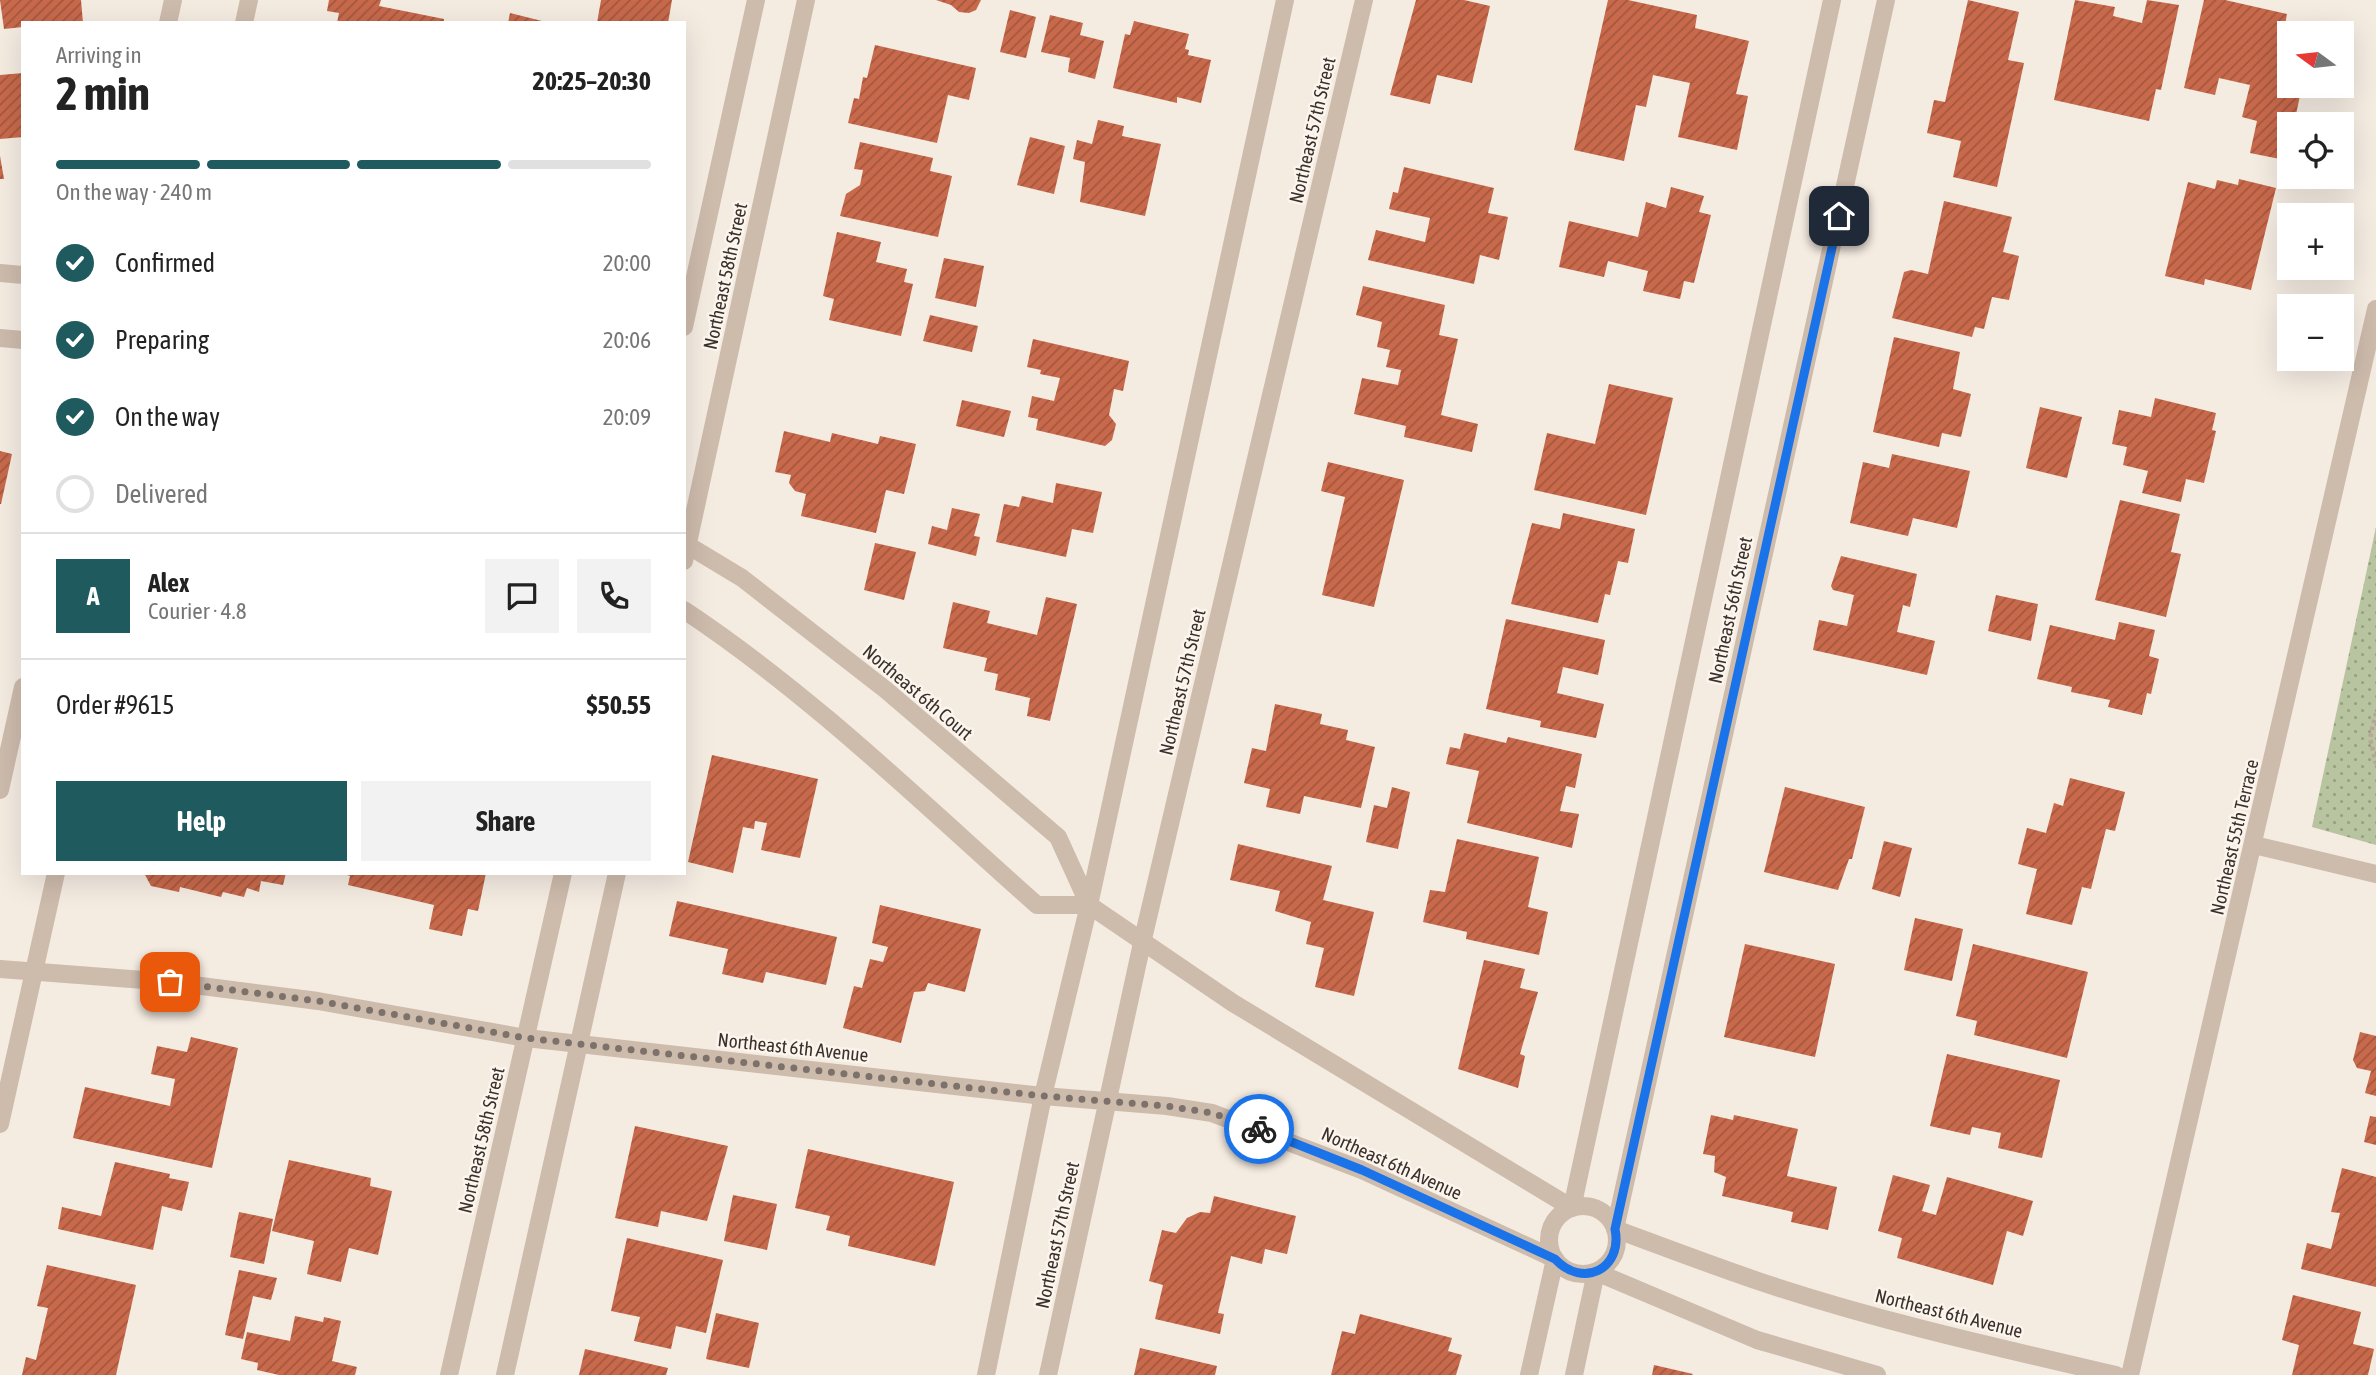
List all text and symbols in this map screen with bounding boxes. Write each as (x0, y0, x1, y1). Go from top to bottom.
north arrow (2277, 21, 2354, 98)
map controls (2277, 21, 2354, 371)
text: Arriving in (56, 42, 142, 68)
street label: Northeast 57th Street (1284, 55, 1340, 205)
text: 20:25–20:30 (533, 66, 651, 96)
text: 2 min (56, 67, 150, 120)
button: locate (2277, 112, 2354, 189)
text: On the way · 240 m (56, 179, 212, 205)
pin (1809, 186, 1869, 246)
icon: home (1820, 197, 1858, 235)
street label: Northeast 58th Street (699, 201, 751, 351)
button: + (2277, 203, 2354, 280)
icon: check (56, 244, 94, 282)
text: Confirmed (115, 248, 215, 278)
text: 20:00 (603, 250, 651, 276)
button: − (2277, 294, 2354, 371)
icon: check (56, 321, 94, 359)
text: Preparing (115, 325, 209, 355)
text: 20:06 (603, 327, 651, 353)
icon: check (56, 398, 94, 436)
text: On the way (115, 402, 220, 432)
text: 20:09 (603, 404, 651, 430)
text: Delivered (115, 479, 208, 509)
street label: Northeast 56th Street (1704, 535, 1756, 685)
button: chat (485, 559, 559, 633)
button: phone (577, 559, 651, 633)
text: Alex (148, 568, 189, 598)
text: A (87, 581, 99, 611)
text: Courier · 4.8 (148, 598, 247, 624)
street label: Northeast 57th Street (1154, 607, 1210, 757)
street label: Northeast 6th Court (859, 640, 977, 744)
text: Order #9615 (56, 690, 175, 720)
text: $50.55 (587, 690, 651, 720)
street label: Northeast 55th Terrace (2205, 757, 2263, 917)
button: Help (56, 781, 347, 861)
button: Share (361, 781, 651, 861)
pin (140, 952, 200, 1012)
icon: bag (151, 963, 189, 1001)
street label: Northeast 6th Avenue (717, 1028, 869, 1066)
street label: Northeast 58th Street (453, 1065, 509, 1215)
courier (1224, 1094, 1294, 1164)
icon: bike (1240, 1110, 1278, 1148)
street label: Northeast 6th Avenue (1318, 1122, 1466, 1204)
street label: Northeast 57th Street (1031, 1160, 1083, 1310)
street label: Northeast 6th Avenue (1873, 1284, 2025, 1342)

